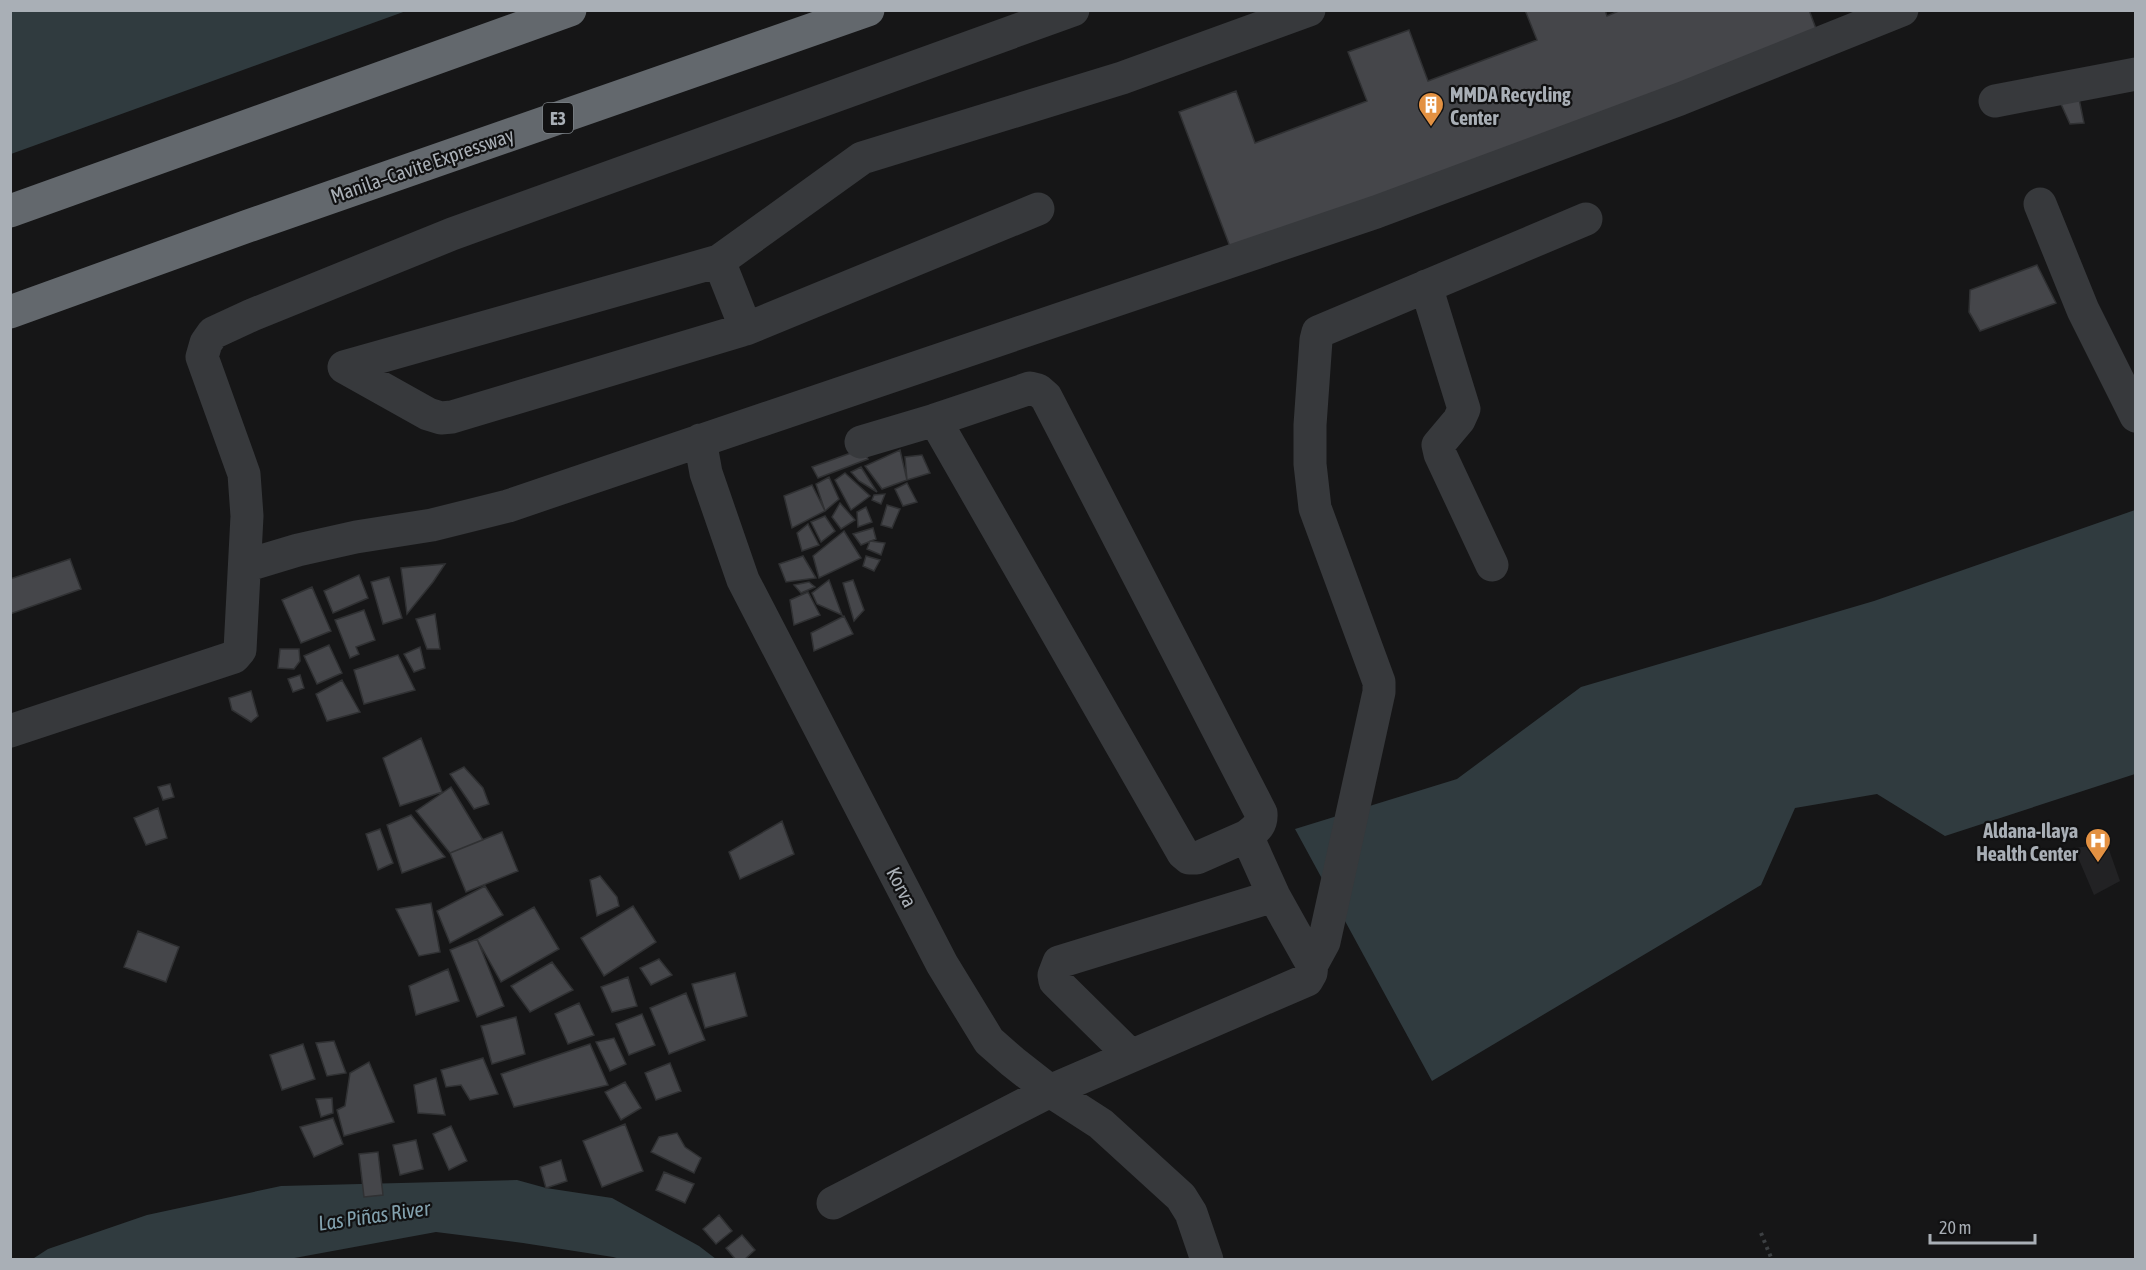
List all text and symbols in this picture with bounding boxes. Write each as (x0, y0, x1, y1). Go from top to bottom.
place label: MMDA Recycling Center (1450, 83, 1571, 129)
building icon: MMDA Recycling Center (1416, 90, 1446, 128)
road number: E3 (543, 103, 573, 133)
street label: Manila–Cavite Expressway (327, 123, 517, 207)
place label: Aldana-Ilaya Health Center (1976, 819, 2079, 865)
hospital icon: Aldana-Ilaya Health Center (2083, 826, 2113, 864)
street label: Korva (882, 863, 922, 911)
water label: Las Piñas River (317, 1195, 432, 1235)
scale bar (1930, 1207, 2035, 1245)
text: 20 m (1939, 1217, 1971, 1238)

